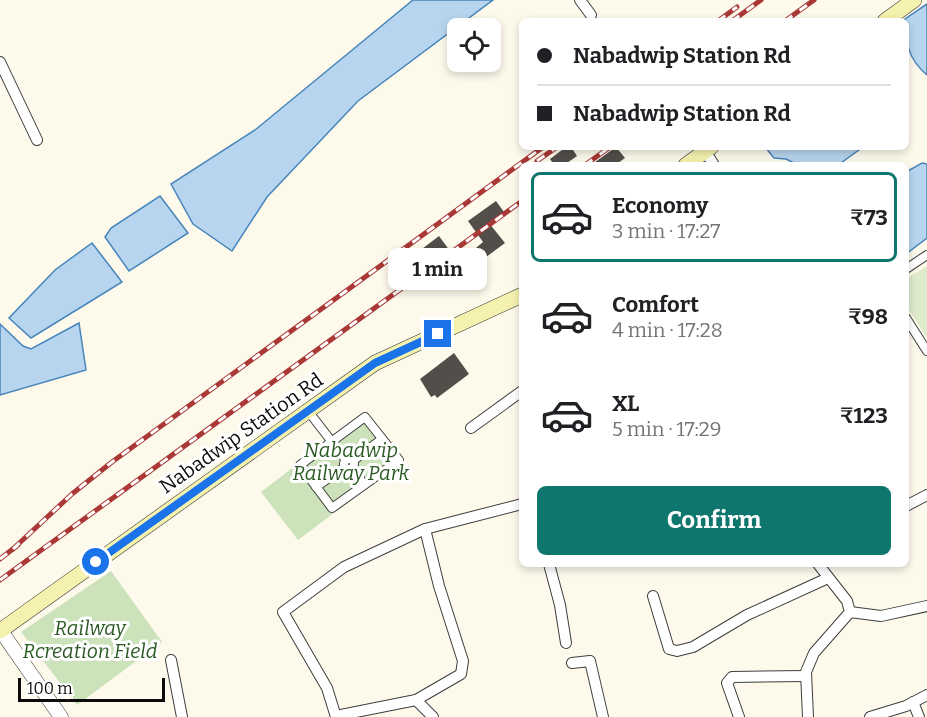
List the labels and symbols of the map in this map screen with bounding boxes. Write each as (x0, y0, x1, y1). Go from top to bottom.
callout: 1 min (388, 247, 488, 289)
route end (424, 320, 451, 347)
street label: Nabadwip Station Rd (155, 367, 327, 498)
park label: Nabadwip Railway Park (293, 438, 410, 485)
route start (82, 548, 109, 575)
park label: Railway Rcreation Field (23, 616, 158, 663)
scale bar (18, 675, 165, 702)

